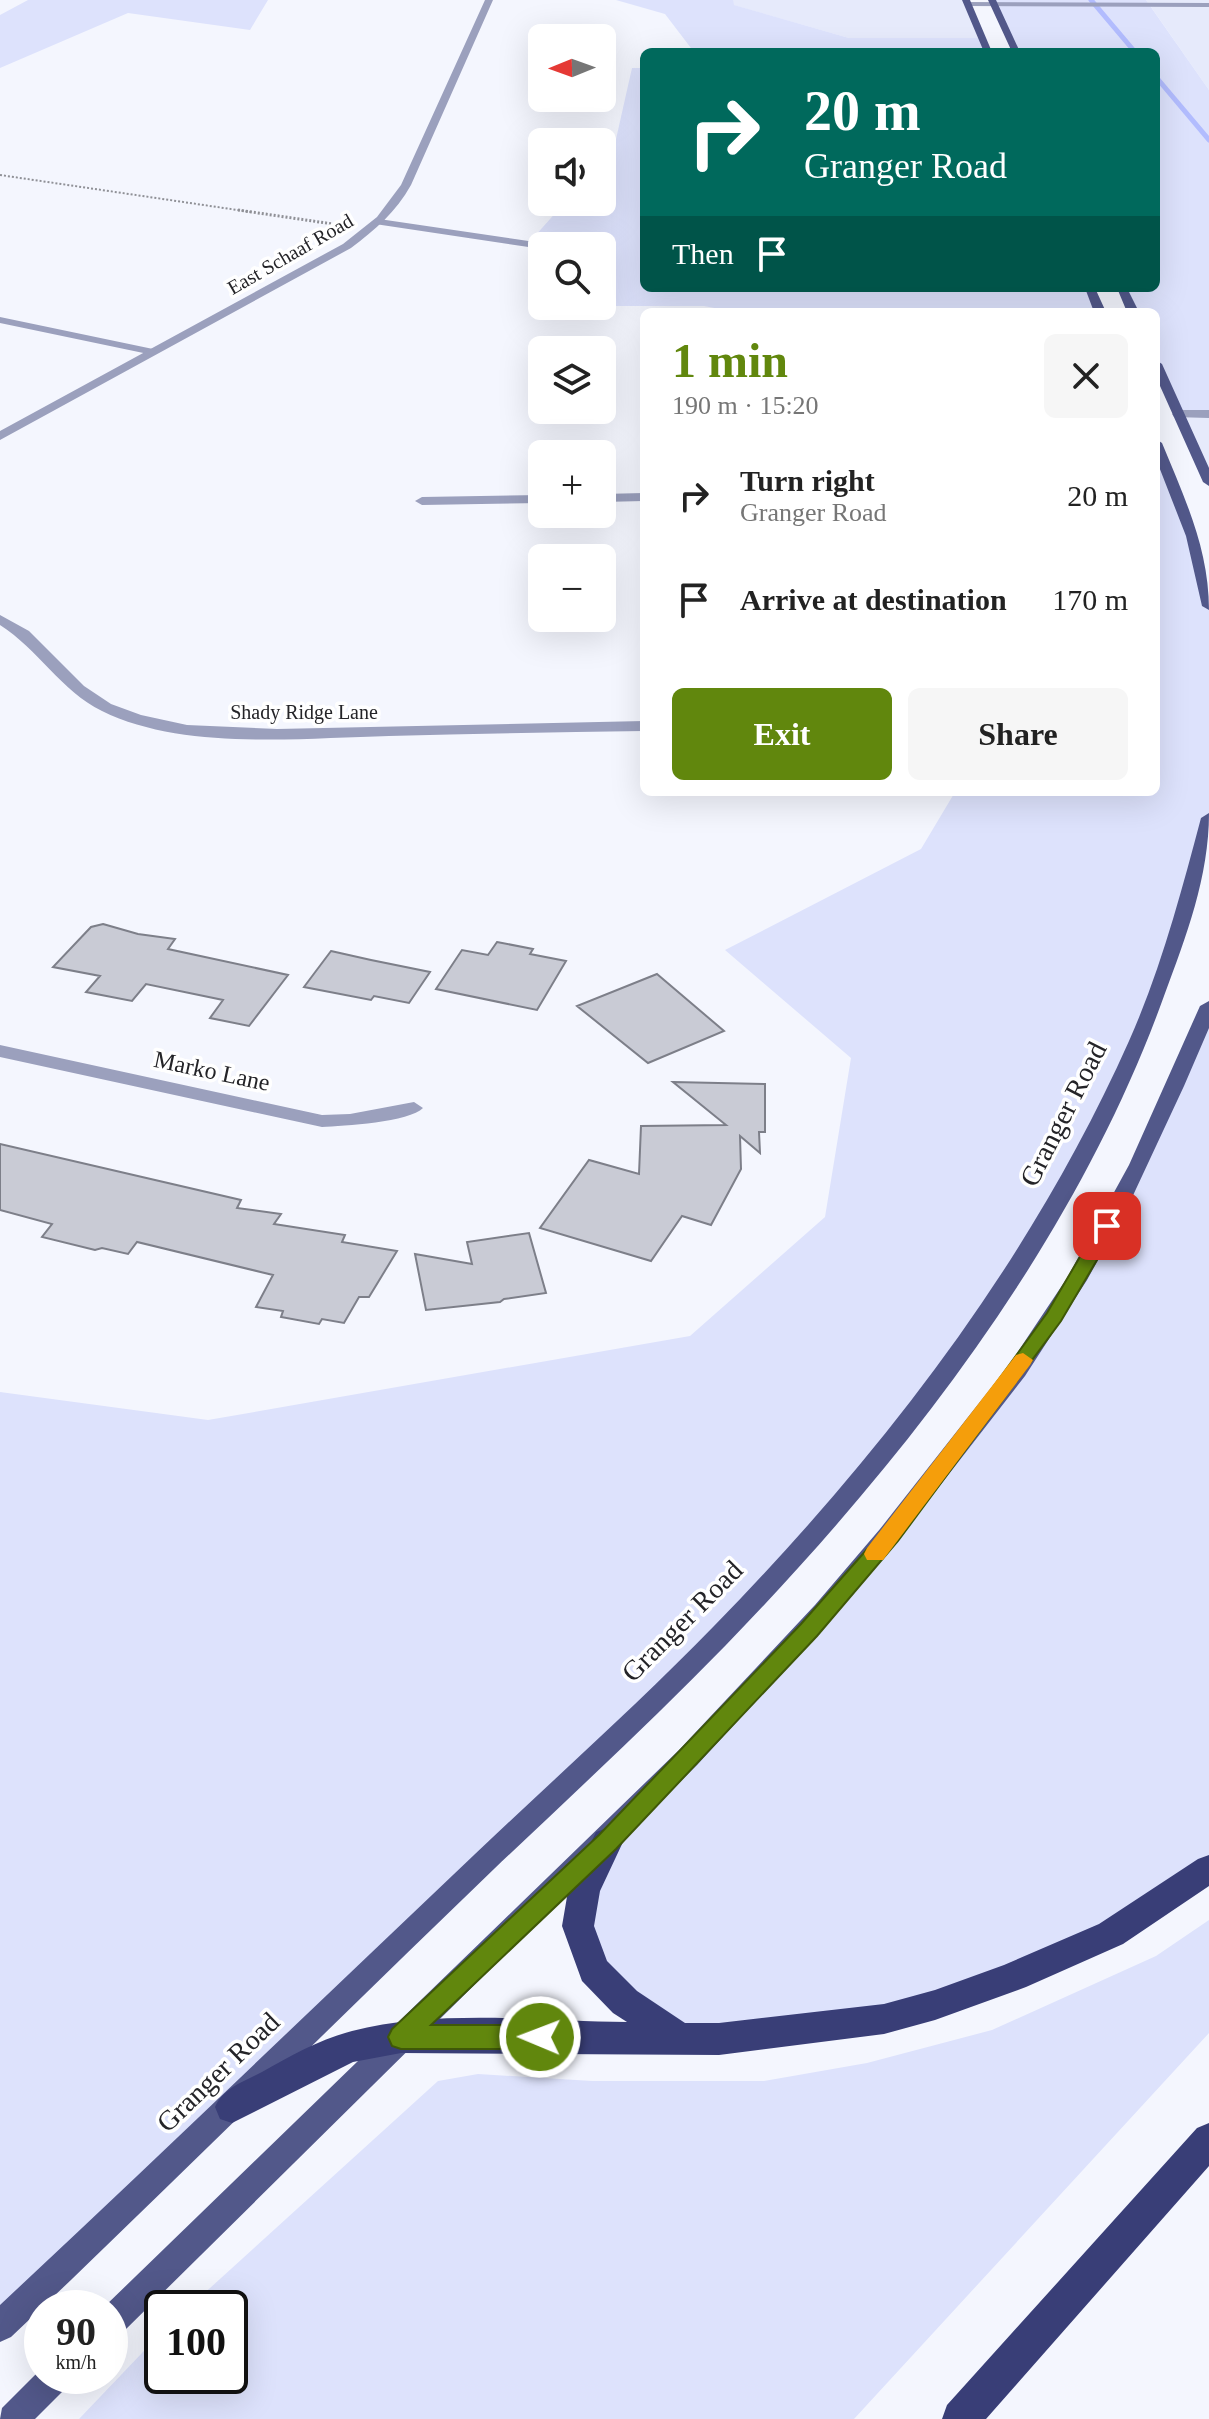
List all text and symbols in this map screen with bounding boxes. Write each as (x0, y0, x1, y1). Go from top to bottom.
north arrow (528, 24, 616, 112)
map controls (528, 24, 616, 632)
icon: right (672, 80, 776, 184)
text: 20 m (804, 80, 921, 142)
button: sound (528, 128, 616, 216)
text: Granger Road (804, 146, 1007, 186)
street label: East Schaaf Road (223, 209, 357, 299)
button: search (528, 232, 616, 320)
icon: arrive (750, 232, 794, 276)
text: Then (672, 237, 734, 270)
text: 1 min (672, 334, 788, 387)
button: close (1044, 334, 1128, 418)
button: layers (528, 336, 616, 424)
text: 190 m · 15:20 (672, 391, 819, 420)
button: + (528, 440, 616, 528)
text: Turn right (740, 464, 875, 497)
icon: right (672, 474, 716, 518)
text: 20 m (1067, 479, 1128, 512)
text: Granger Road (740, 498, 887, 527)
button: − (528, 544, 616, 632)
icon: arrive (672, 578, 716, 622)
text: Arrive at destination (740, 583, 1007, 616)
text: 170 m (1052, 583, 1128, 616)
button: Exit (672, 688, 892, 780)
button: Share (908, 688, 1128, 780)
street label: Shady Ridge Lane (230, 701, 378, 724)
street label: Granger Road (1013, 1037, 1113, 1191)
street label: Marko Lane (152, 1046, 272, 1096)
pin (1073, 1192, 1141, 1260)
icon: arrive (1085, 1204, 1129, 1248)
street label: Granger Road (615, 1554, 749, 1688)
position arrow (498, 1995, 582, 2079)
street label: Granger Road (150, 2006, 286, 2138)
speed limit sign: 100 (144, 2290, 248, 2394)
text: 90 (56, 2309, 96, 2354)
text: km/h (55, 2351, 97, 2373)

